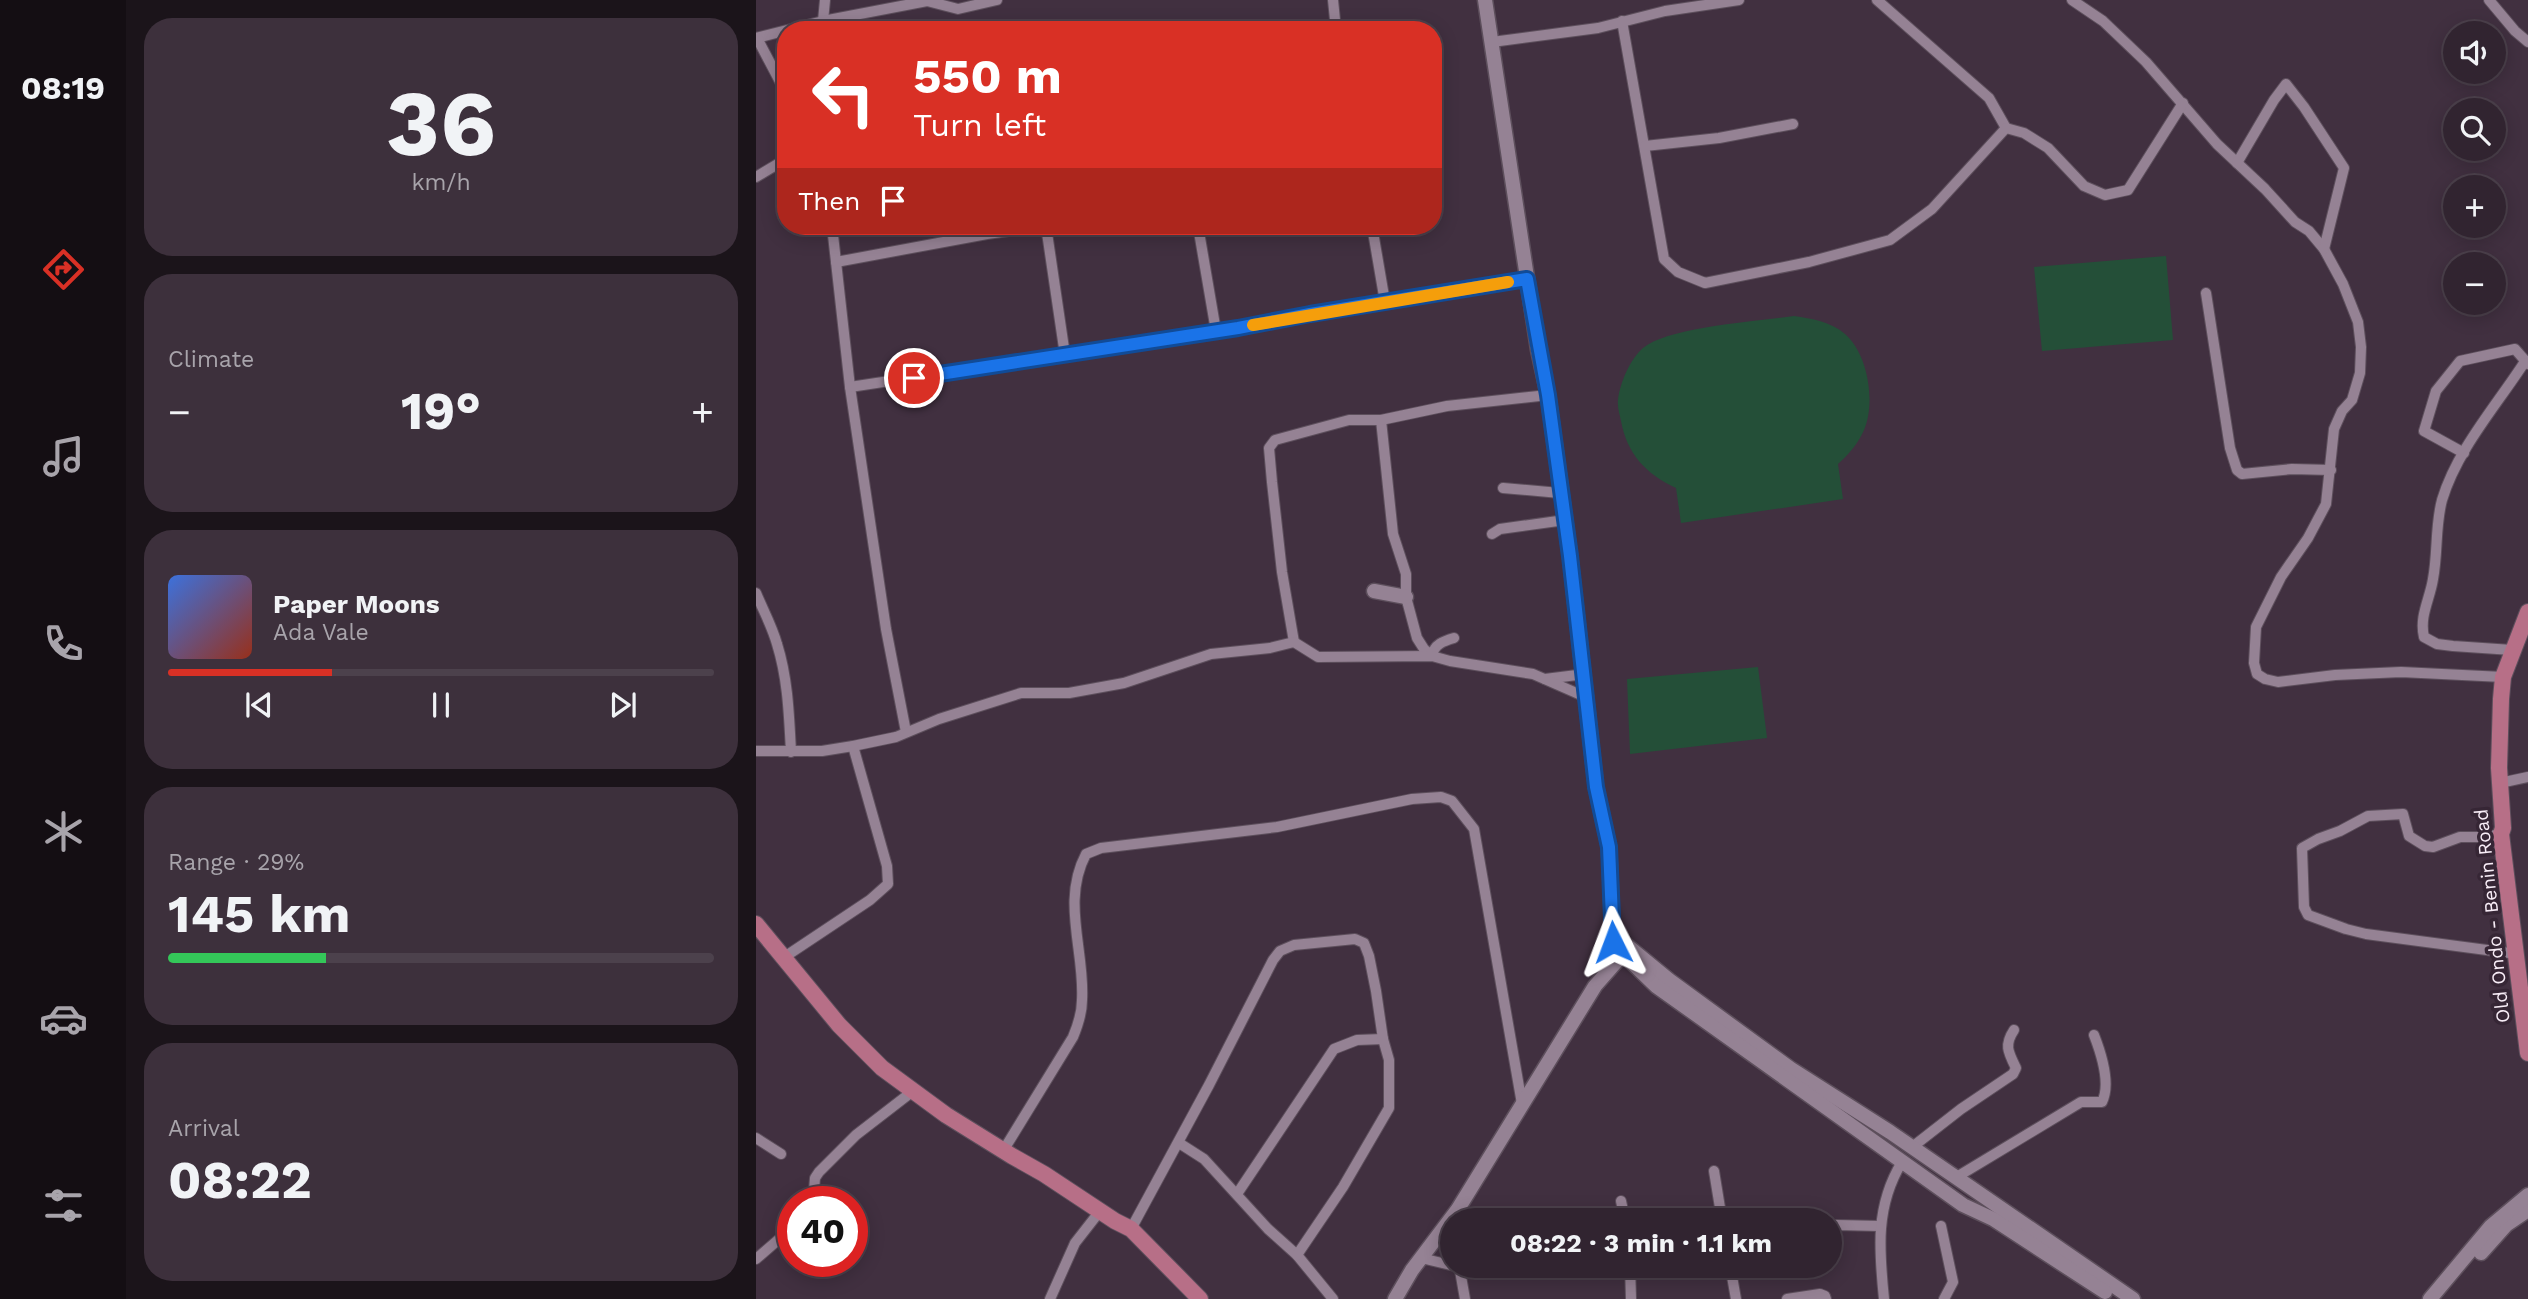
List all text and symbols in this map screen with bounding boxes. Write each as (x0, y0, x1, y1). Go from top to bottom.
map controls (2443, 21, 2506, 315)
button: sound (2443, 21, 2506, 84)
text: 550 m (913, 47, 1062, 105)
icon: left (798, 49, 889, 140)
text: 08:19 (21, 69, 105, 107)
text: 36 (386, 70, 496, 177)
button: search (2443, 98, 2506, 161)
text: Turn left (913, 106, 1046, 144)
text: km/h (411, 169, 471, 196)
button: + (2443, 175, 2506, 238)
icon: arrive (874, 182, 912, 220)
text: Then (798, 186, 860, 216)
icon: directions (39, 245, 88, 294)
button: − (2443, 252, 2506, 315)
text: Climate (168, 346, 254, 373)
pin (884, 348, 944, 408)
icon: arrive (895, 359, 933, 397)
text: 19° (401, 381, 481, 442)
text: − (168, 390, 191, 434)
text: + (691, 390, 714, 434)
icon: music (39, 432, 88, 481)
text: Paper Moons (273, 589, 440, 619)
icon: phone (39, 619, 88, 668)
text: Ada Vale (273, 619, 369, 646)
icon: previous (240, 686, 278, 724)
icon: pause (422, 686, 460, 724)
icon: next (604, 686, 642, 724)
icon: climate (39, 807, 88, 856)
street label: Old Ondo - Benin Road (2469, 808, 2515, 1024)
text: Range · 29% (168, 849, 304, 876)
text: 145 km (168, 884, 350, 945)
position arrow (1576, 905, 1650, 979)
icon: car (39, 994, 88, 1043)
text: Arrival (168, 1115, 240, 1142)
text: 08:22 (168, 1150, 312, 1211)
icon: filters (39, 1181, 88, 1230)
speed limit sign: 40 (777, 1186, 868, 1277)
text: 08:22 · 3 min · 1.1 km (1510, 1228, 1772, 1258)

